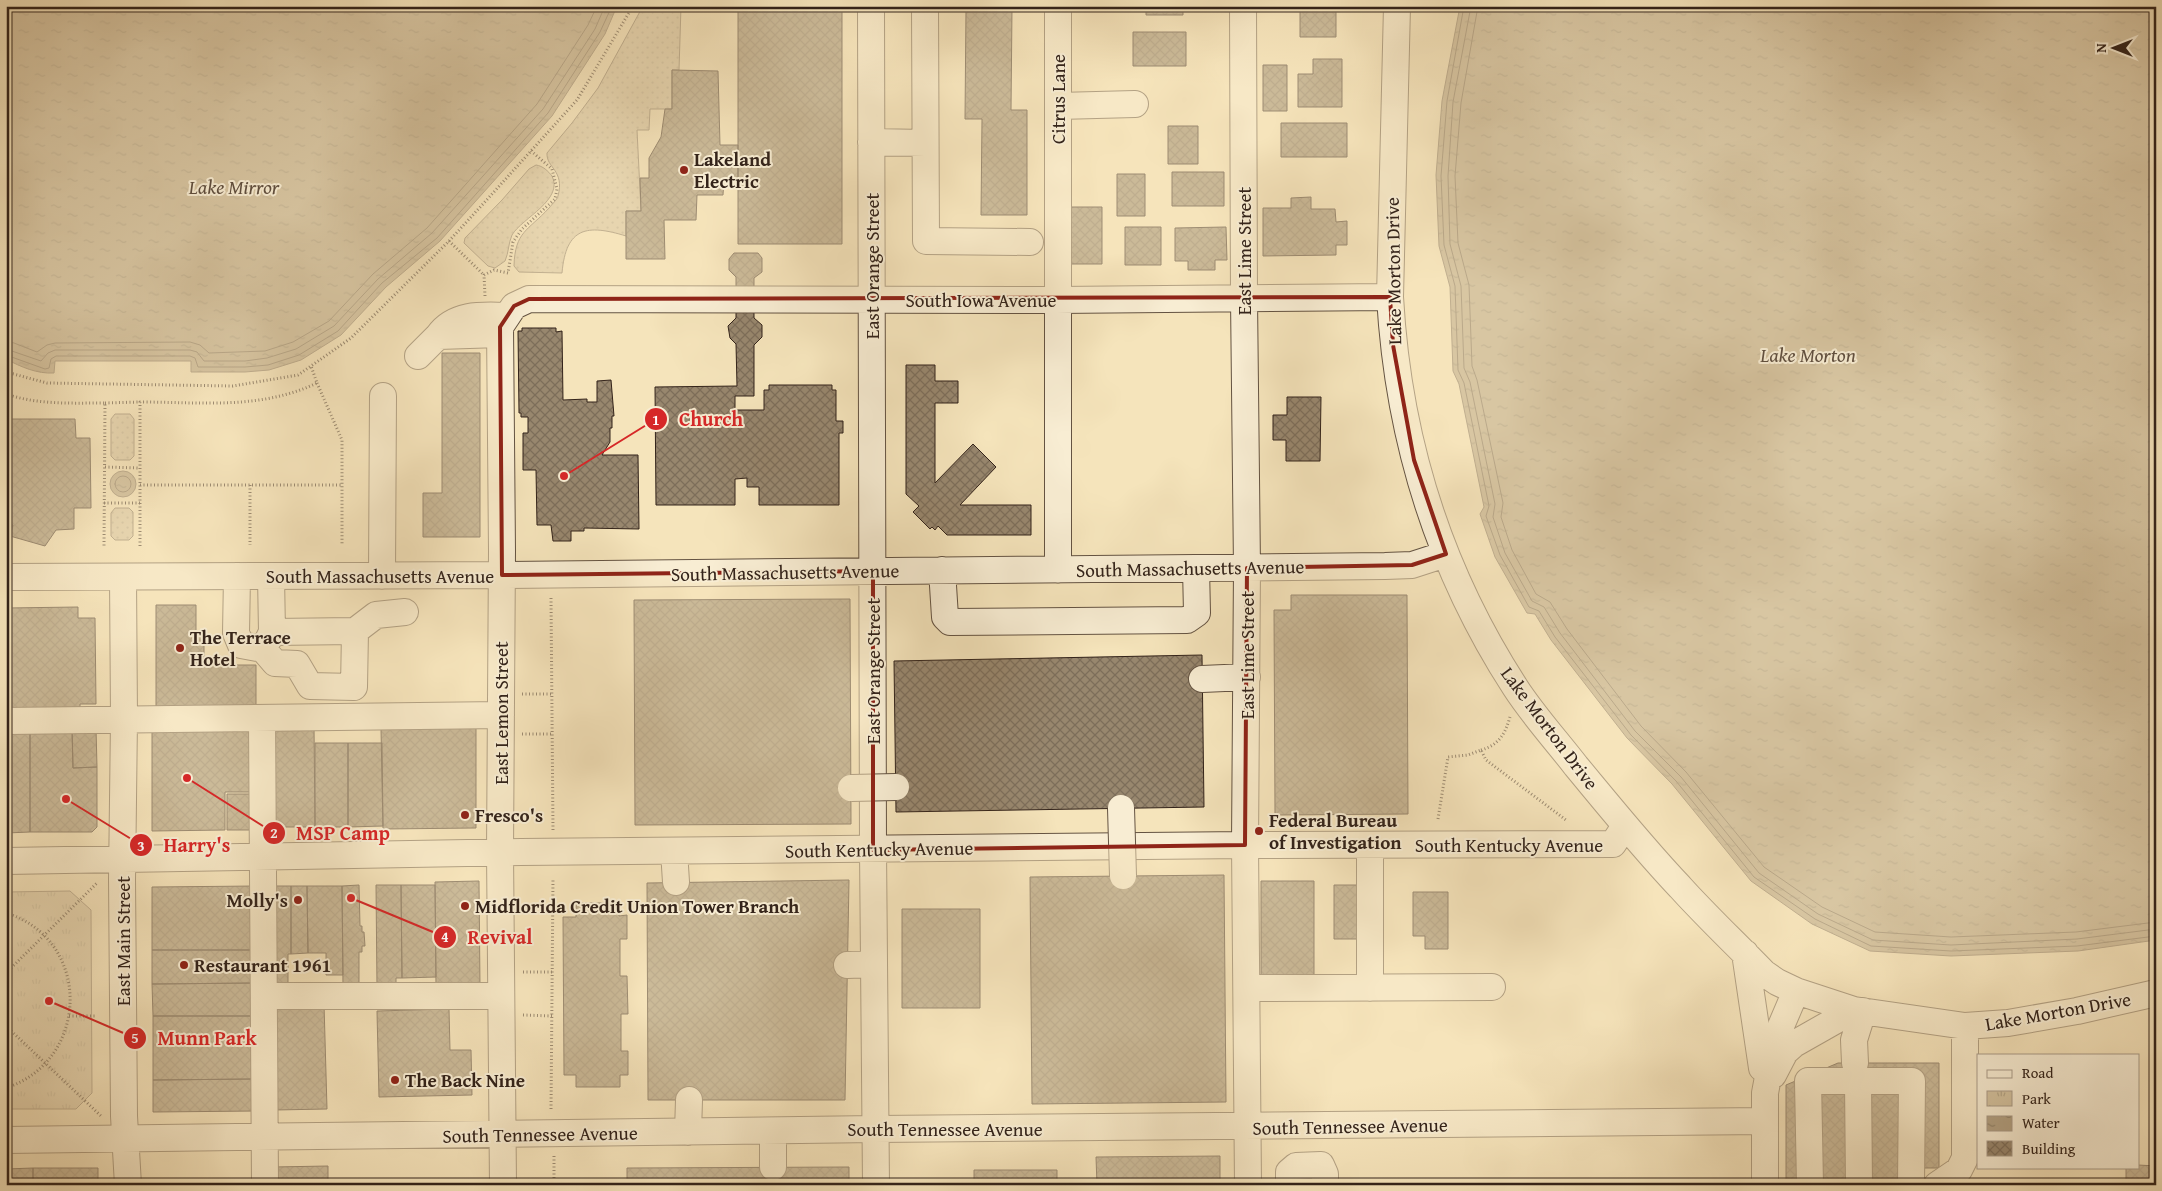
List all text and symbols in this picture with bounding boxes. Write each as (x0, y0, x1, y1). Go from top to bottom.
north arrow (2090, 22, 2140, 72)
text: N (2091, 43, 2111, 53)
street label: Citrus Lane (1044, 54, 1072, 144)
place label: Lakeland Electric (694, 145, 771, 195)
marker: Lakeland Electric (678, 164, 690, 176)
water label: Lake Mirror (188, 172, 280, 201)
street label: East Lime Street (1230, 187, 1258, 315)
street label: East Orange Street (858, 192, 886, 339)
street label: Lake Morton Drive (1378, 197, 1408, 345)
street label: South Iowa Avenue (906, 286, 1056, 314)
water label: Lake Morton (1759, 340, 1856, 369)
callout: Church (644, 402, 753, 437)
text: Church (679, 404, 743, 433)
text: 1 (652, 409, 660, 430)
street label: South Massachusetts Avenue (1076, 552, 1305, 584)
street label: South Massachusetts Avenue (671, 556, 900, 588)
street label: South Massachusetts Avenue (266, 562, 494, 590)
street label: East Lime Street (1233, 591, 1261, 719)
street label: East Orange Street (859, 597, 887, 744)
place label: The Terrace Hotel (190, 623, 291, 673)
street label: East Lemon Street (487, 641, 515, 785)
marker: The Terrace Hotel (174, 642, 186, 654)
street label: Lake Morton Drive (1494, 661, 1606, 795)
place label: Fresco's (475, 801, 543, 829)
place label: Federal Bureau of Investigation (1269, 806, 1402, 856)
marker: Fresco's (459, 809, 471, 821)
callout: MSP Camp (262, 815, 400, 850)
text: MSP Camp (296, 818, 390, 847)
text: 2 (270, 822, 278, 843)
marker: Federal Bureau of Investigation (1253, 825, 1265, 837)
callout: Harry's (128, 828, 240, 863)
text: Harry's (164, 830, 230, 859)
street label: South Kentucky Avenue (1415, 831, 1603, 859)
street label: South Kentucky Avenue (785, 833, 974, 865)
text: 3 (137, 835, 145, 856)
street label: East Main Street (109, 876, 137, 1006)
place label: Molly's (227, 886, 288, 914)
place label: Midflorida Credit Union Tower Branch (475, 892, 800, 920)
marker: Molly's (292, 894, 304, 906)
marker: Midflorida Credit Union Tower Branch (459, 900, 471, 912)
callout: Revival (433, 919, 543, 954)
text: Revival (468, 922, 532, 951)
text: 4 (441, 926, 449, 947)
place label: Restaurant 1961 (194, 951, 331, 979)
marker: Restaurant 1961 (178, 959, 190, 971)
street label: Lake Morton Drive (1983, 984, 2133, 1038)
callout: Munn Park (123, 1020, 267, 1055)
text: Munn Park (157, 1023, 257, 1052)
text: 5 (131, 1027, 139, 1048)
legend (1977, 1054, 2140, 1168)
text: Road (2022, 1062, 2053, 1083)
place label: The Back Nine (405, 1066, 525, 1094)
marker: The Back Nine (389, 1074, 401, 1086)
text: Park (2022, 1088, 2051, 1109)
street label: South Tennessee Avenue (1252, 1110, 1448, 1142)
text: Water (2022, 1112, 2060, 1133)
street label: South Tennessee Avenue (847, 1115, 1043, 1143)
street label: South Tennessee Avenue (442, 1118, 638, 1150)
text: Building (2022, 1138, 2076, 1159)

